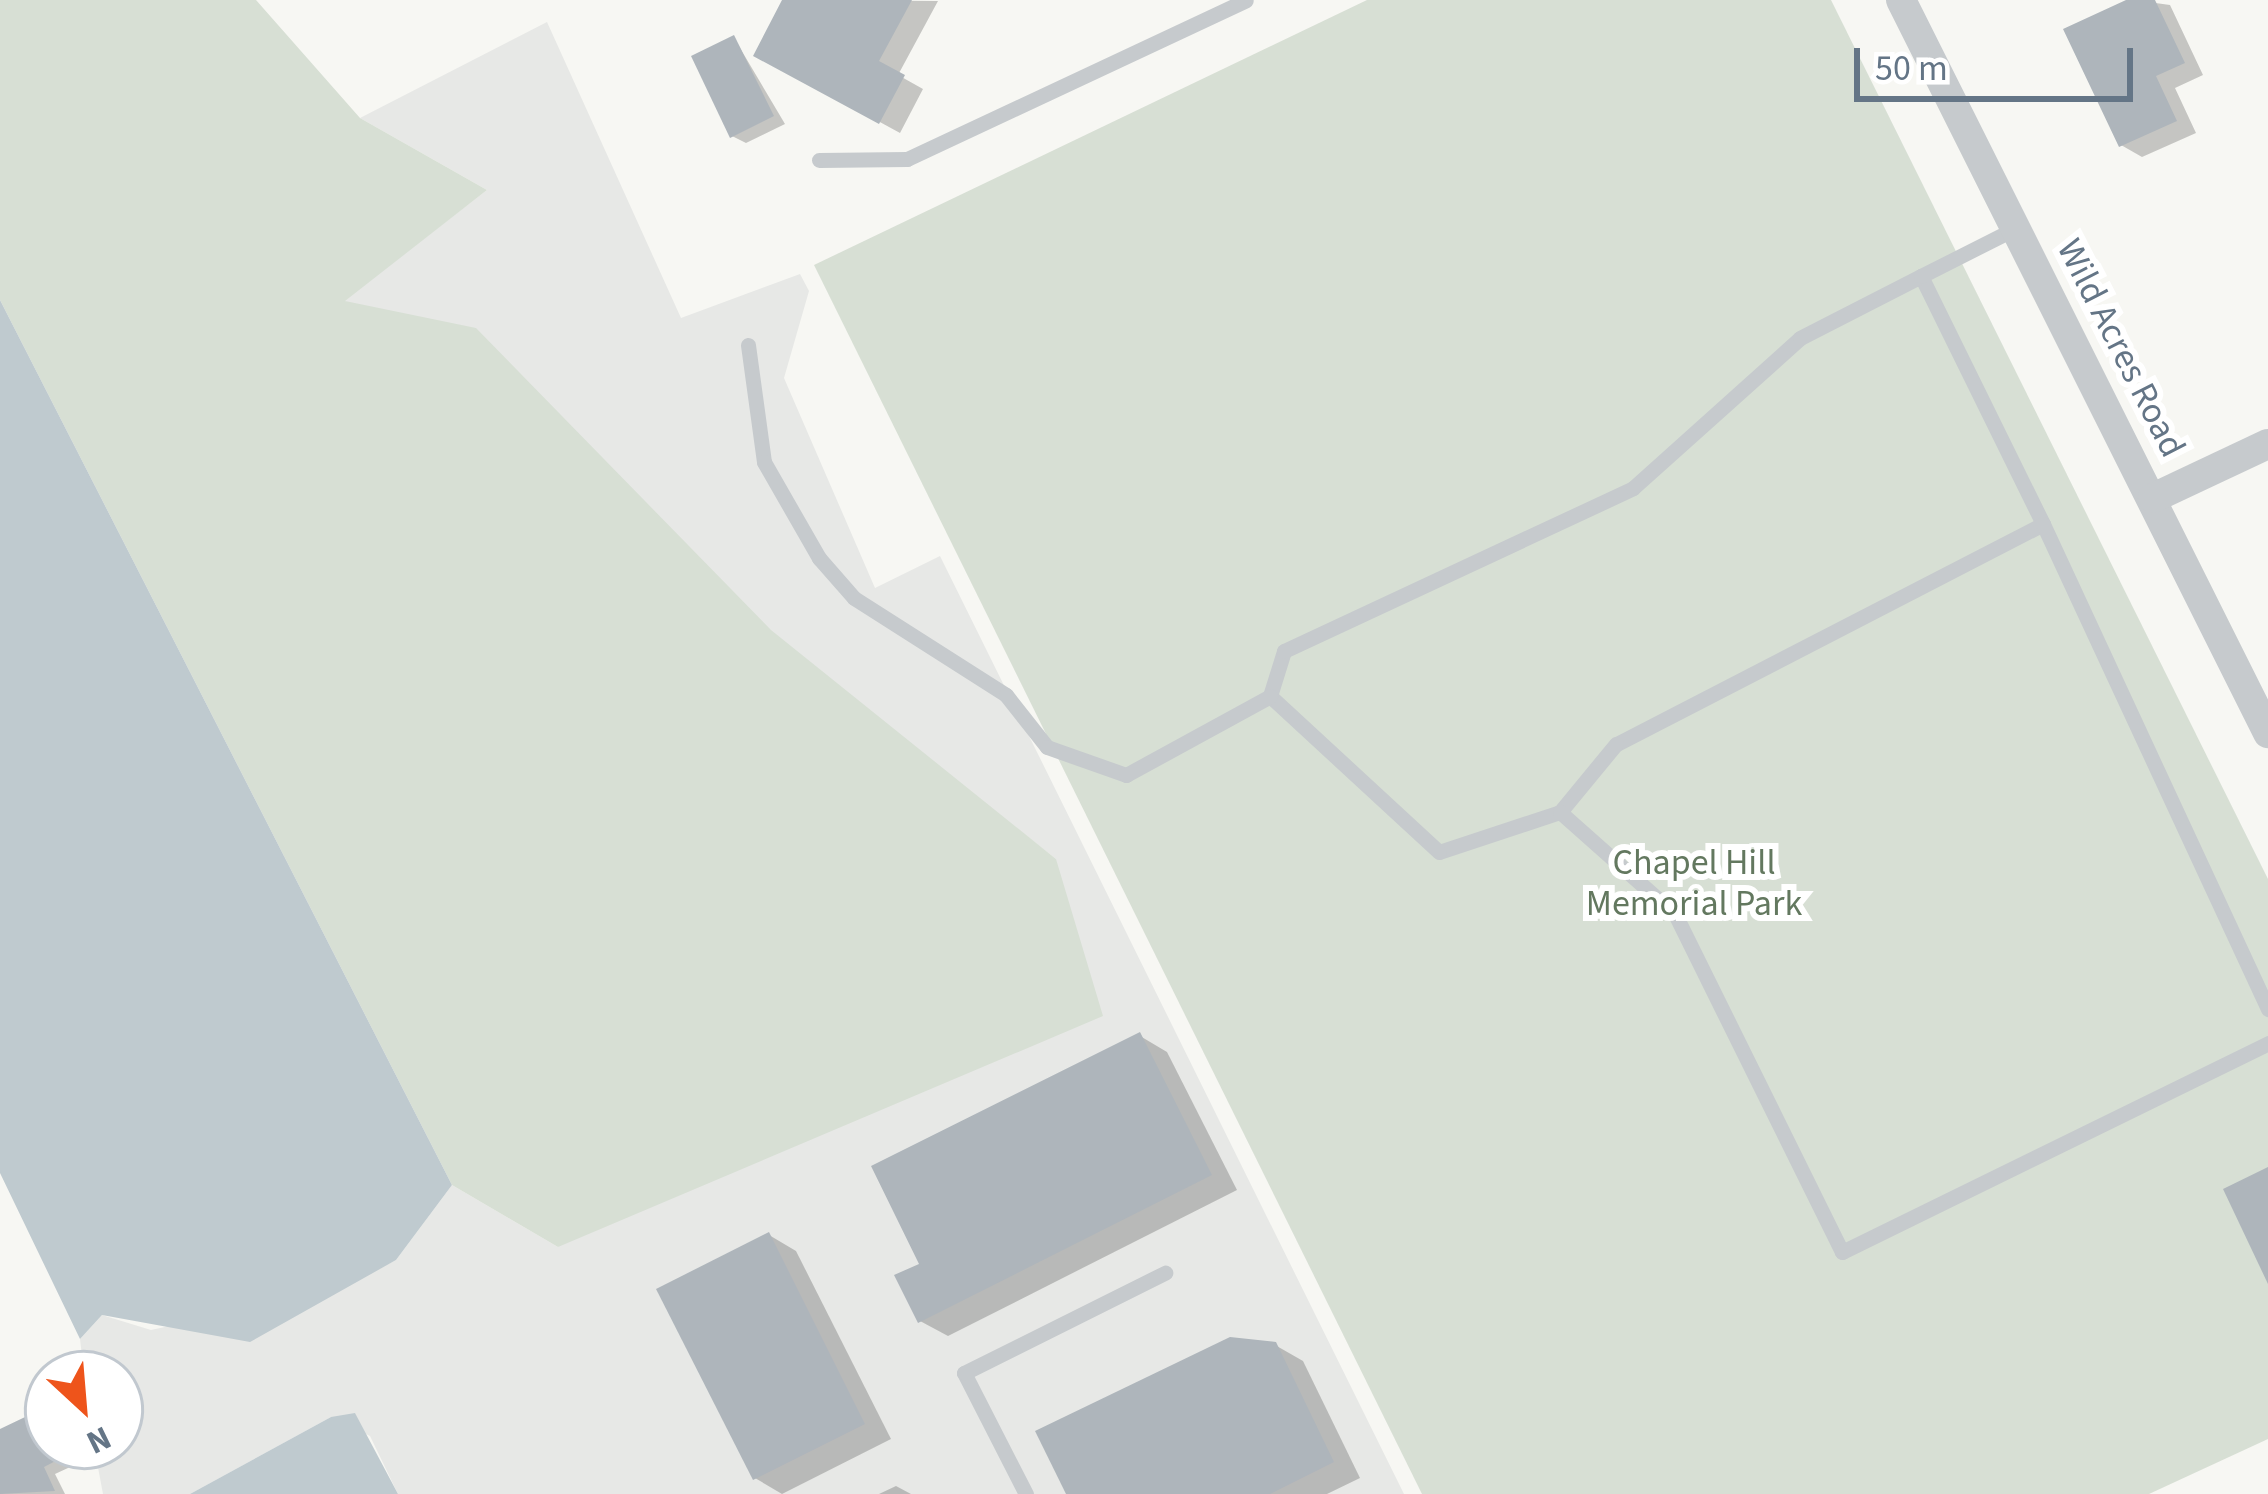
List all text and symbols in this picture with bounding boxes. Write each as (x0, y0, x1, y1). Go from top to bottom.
scale bar (1860, 24, 2139, 98)
text: 50 m (1875, 43, 1948, 94)
street label: Wild Acres Road (2047, 232, 2195, 464)
park label: Chapel Hill Memorial Park (1586, 840, 1802, 925)
north arrow (24, 1350, 144, 1470)
text: N (79, 1414, 119, 1466)

